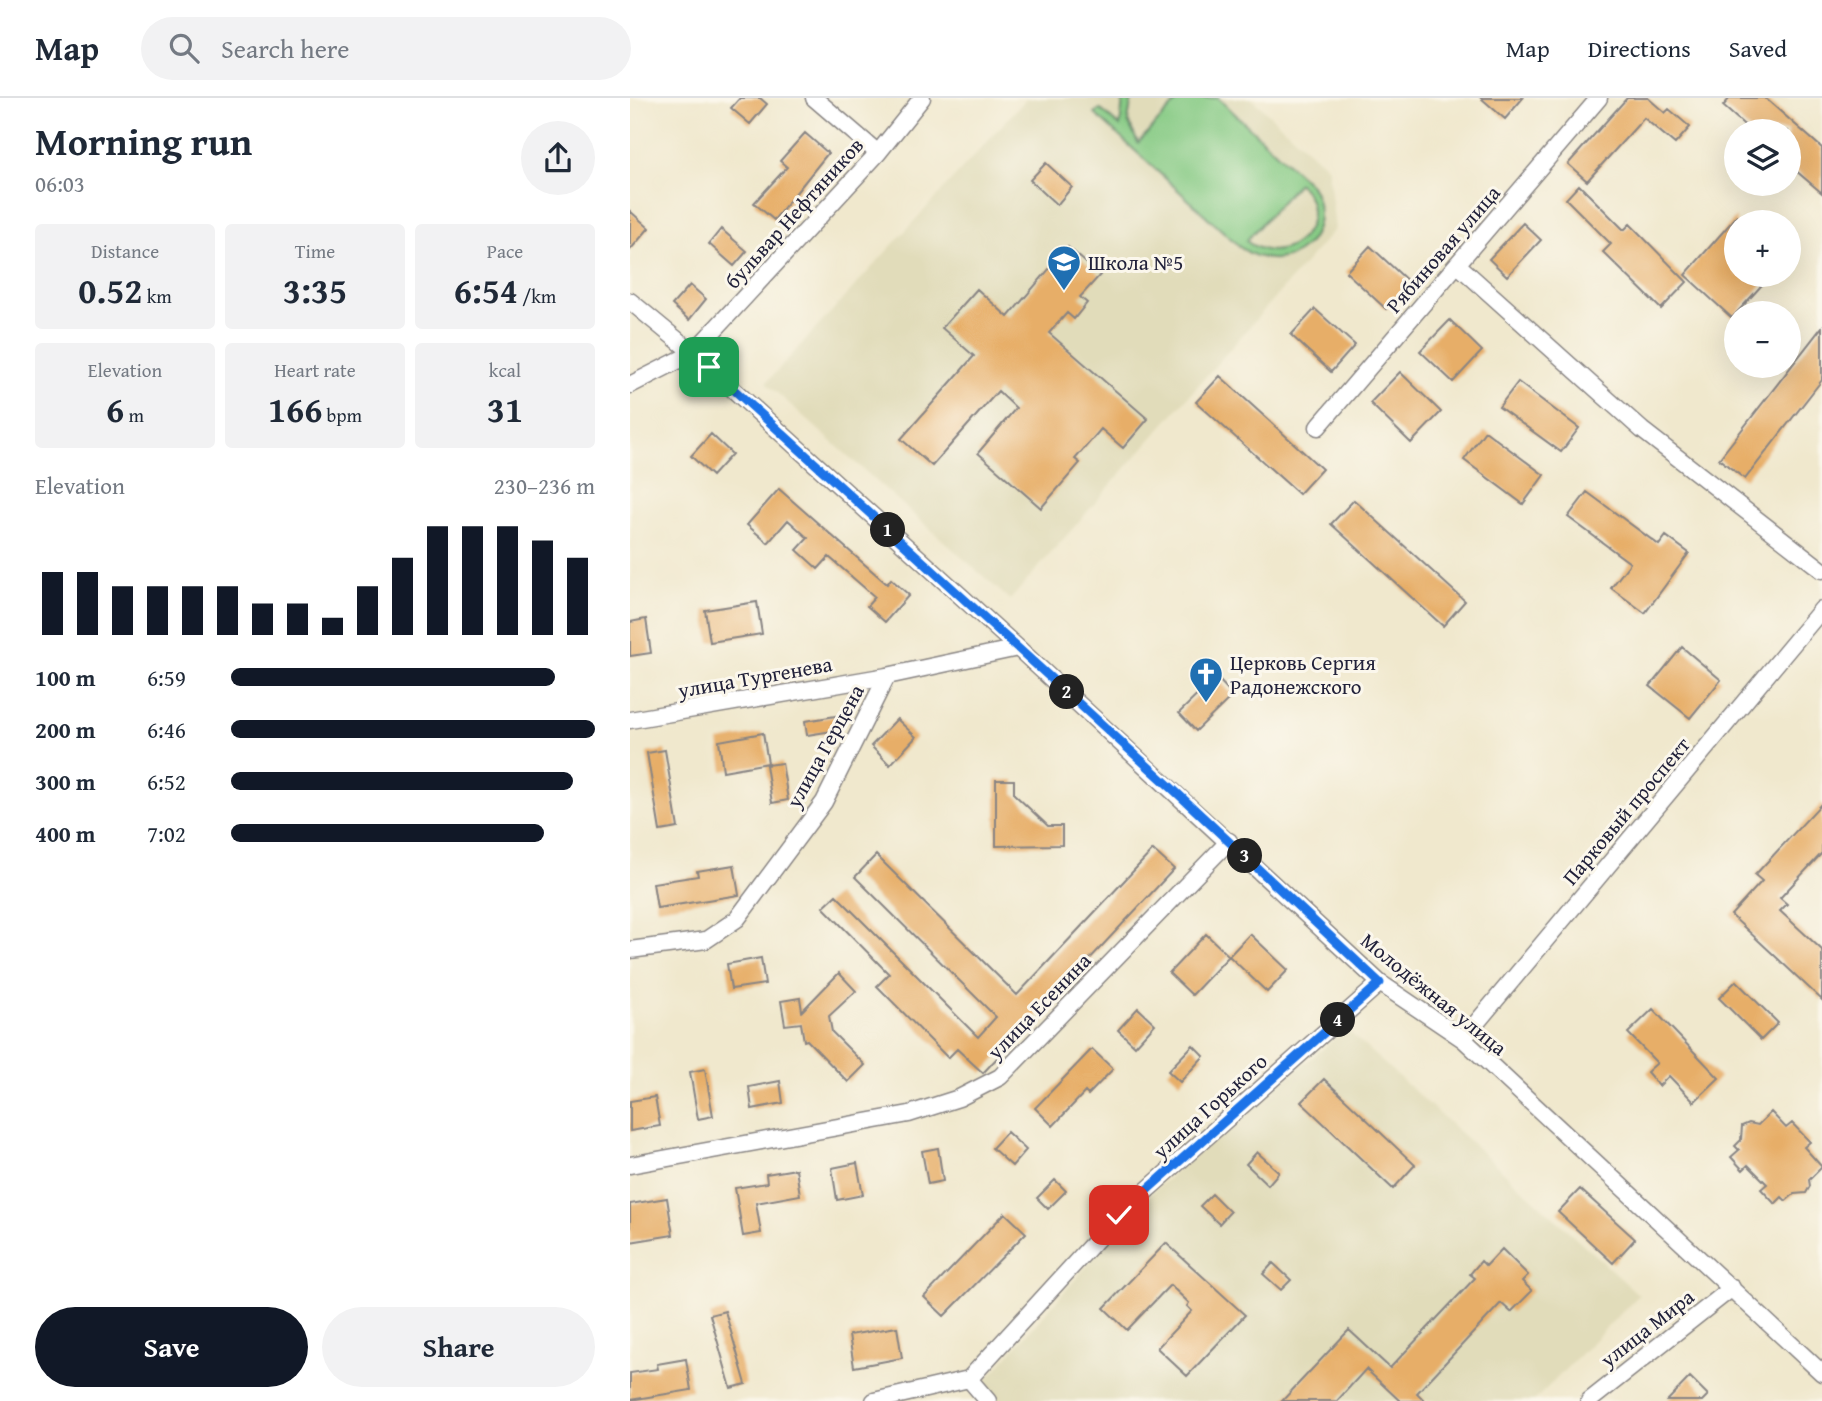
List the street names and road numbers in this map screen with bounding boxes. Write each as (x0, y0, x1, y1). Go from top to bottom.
street label: бульвар Нефтяников (717, 130, 871, 296)
street label: Рябиновая улица (1379, 178, 1507, 320)
street label: улица Тургенева (674, 648, 835, 706)
street label: улица Герцена (778, 679, 872, 814)
street label: Парковый проспект (1555, 730, 1697, 892)
street label: Молодёжная улица (1354, 925, 1514, 1063)
street label: улица Есенина (979, 946, 1098, 1067)
street label: улица Горького (1145, 1046, 1274, 1167)
street label: улица Мира (1593, 1281, 1701, 1375)

